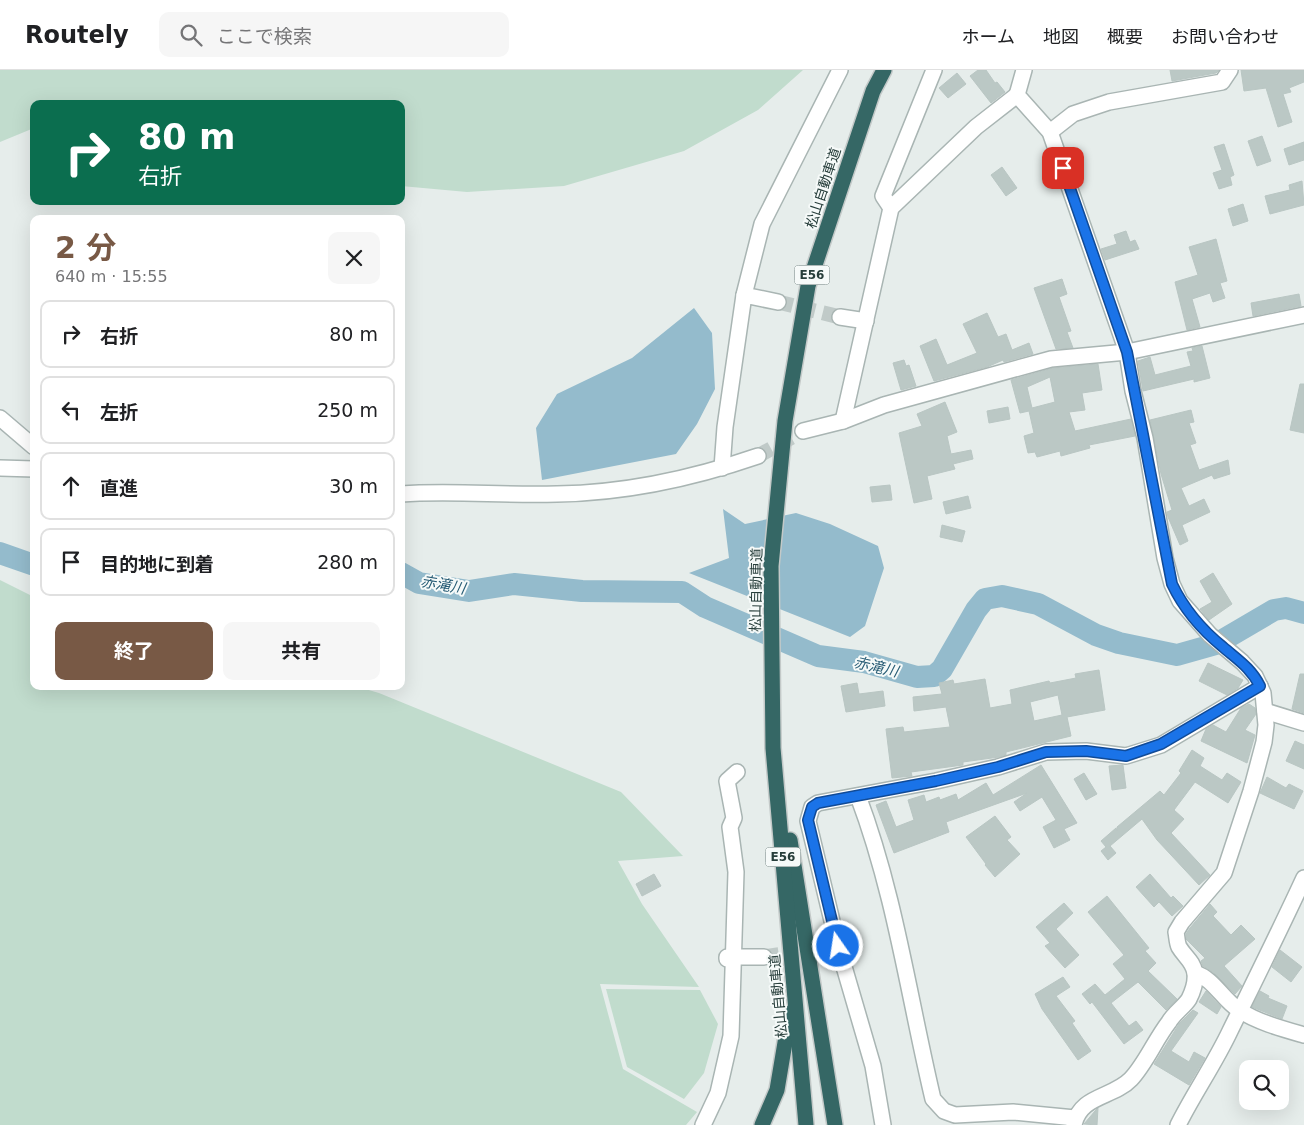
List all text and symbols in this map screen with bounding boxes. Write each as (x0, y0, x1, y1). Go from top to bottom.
search box (159, 12, 509, 57)
text: Routely (25, 21, 129, 49)
icon: search (177, 21, 205, 49)
text: ここで検索 (217, 25, 312, 47)
text: ホーム (962, 26, 1015, 47)
text: 地図 (1043, 26, 1079, 47)
text: 概要 (1107, 26, 1143, 47)
text: お問い合わせ (1171, 26, 1279, 47)
text: 80 m (138, 117, 235, 157)
icon: right (55, 120, 120, 185)
street label: 松山自動車道 (802, 146, 844, 230)
pin (1042, 147, 1084, 189)
icon: arrive (1049, 154, 1077, 182)
text: 右折 (138, 164, 182, 189)
text: 2 分 (55, 230, 116, 265)
button: close (328, 232, 380, 284)
road number: E56 (794, 266, 830, 284)
text: 640 m · 15:55 (55, 267, 168, 286)
icon: right (57, 320, 85, 348)
text: 80 m (329, 323, 378, 345)
text: 右折 (100, 325, 138, 347)
icon: left (57, 396, 85, 424)
text: 250 m (317, 399, 378, 421)
text: 左折 (100, 401, 138, 423)
icon: ahead (57, 472, 85, 500)
text: 30 m (329, 475, 378, 497)
text: 直進 (100, 477, 138, 499)
icon: arrive (57, 548, 85, 576)
street label: 松山自動車道 (747, 548, 765, 632)
text: 280 m (317, 551, 378, 573)
text: 目的地に到着 (100, 553, 214, 575)
water label: 赤滝川 (419, 572, 469, 598)
button: 終了 (55, 622, 213, 680)
button: 共有 (223, 622, 380, 680)
water label: 赤滝川 (852, 653, 902, 681)
road number: E56 (766, 848, 800, 866)
position arrow (811, 919, 863, 971)
street label: 松山自動車道 (766, 953, 790, 1039)
map controls (1239, 1060, 1289, 1110)
button: search (1239, 1060, 1289, 1110)

